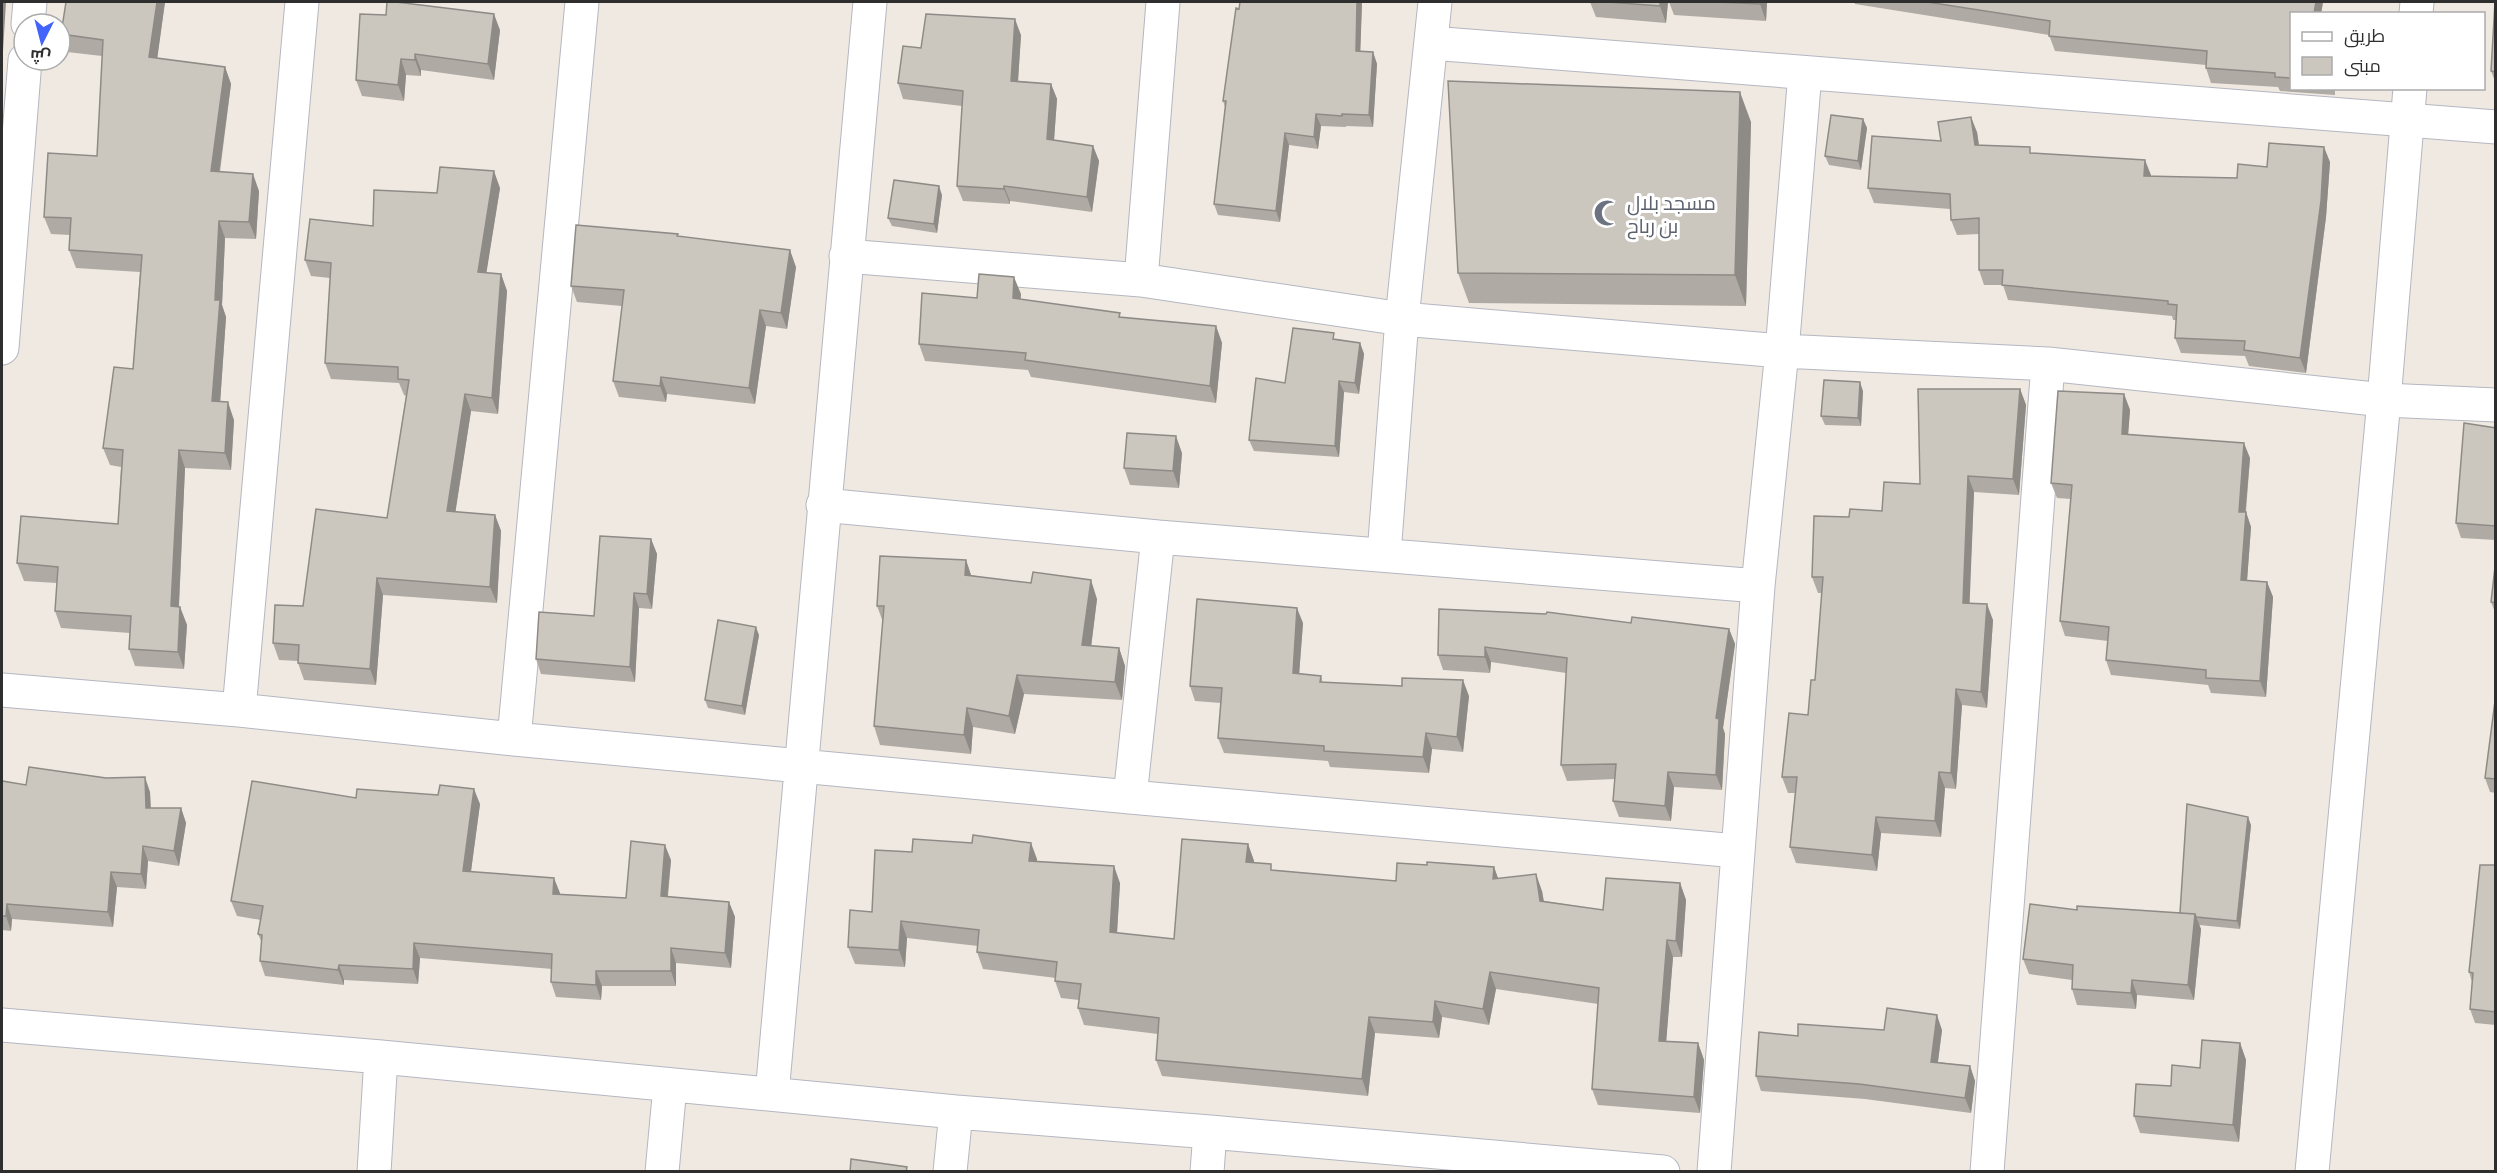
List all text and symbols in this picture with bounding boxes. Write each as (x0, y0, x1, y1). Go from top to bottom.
north arrow (12, 12, 72, 72)
legend (2290, 12, 2485, 90)
text: طريق (2344, 24, 2385, 48)
text: ش (29, 46, 52, 68)
text: مبنى (2344, 54, 2381, 77)
place label: مسجد بلال بن رباح (1627, 190, 1716, 240)
mosque icon: مسجد بلال بن رباح (1592, 198, 1622, 228)

